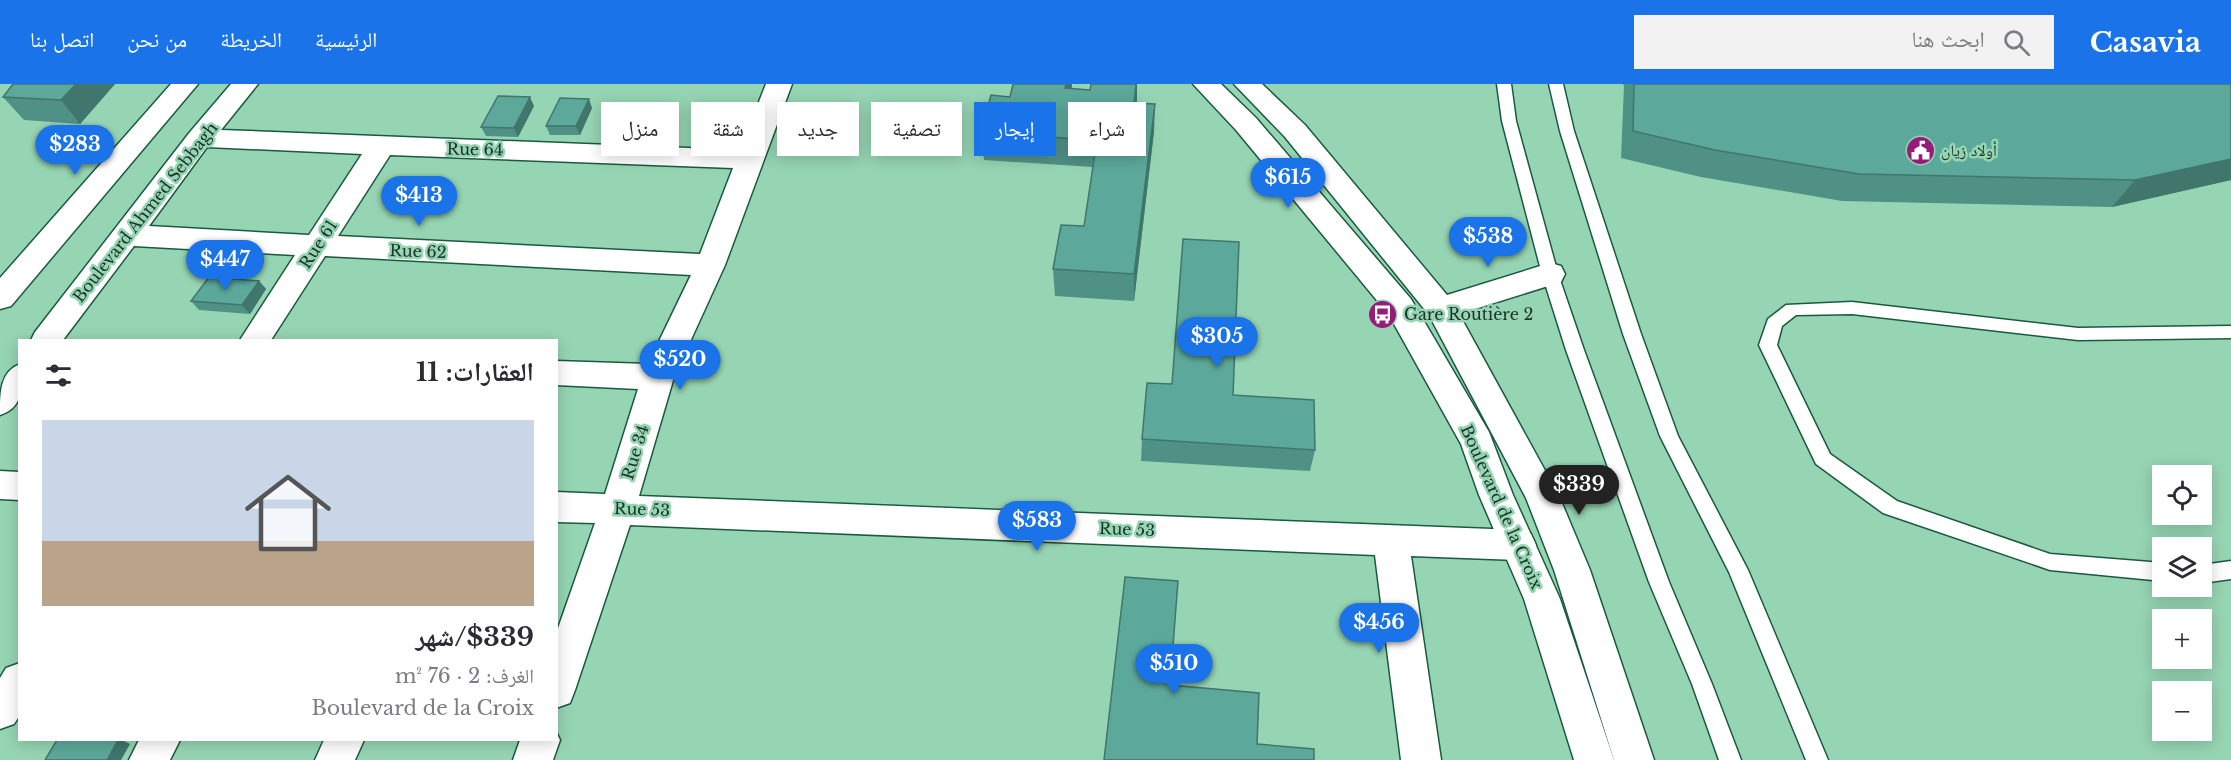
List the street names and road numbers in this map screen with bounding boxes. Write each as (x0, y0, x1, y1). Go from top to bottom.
street label: Boulevard Ahmed Sebbagh (68, 118, 222, 306)
street label: Rue 64 (446, 139, 504, 159)
street label: Rue 61 (295, 216, 341, 272)
street label: Rue 62 (389, 240, 447, 262)
street label: Rue 34 (617, 422, 653, 482)
street label: Boulevard de la Croix (1457, 422, 1547, 593)
street label: Rue 53 (614, 498, 670, 520)
street label: Rue 53 (1099, 518, 1155, 540)

